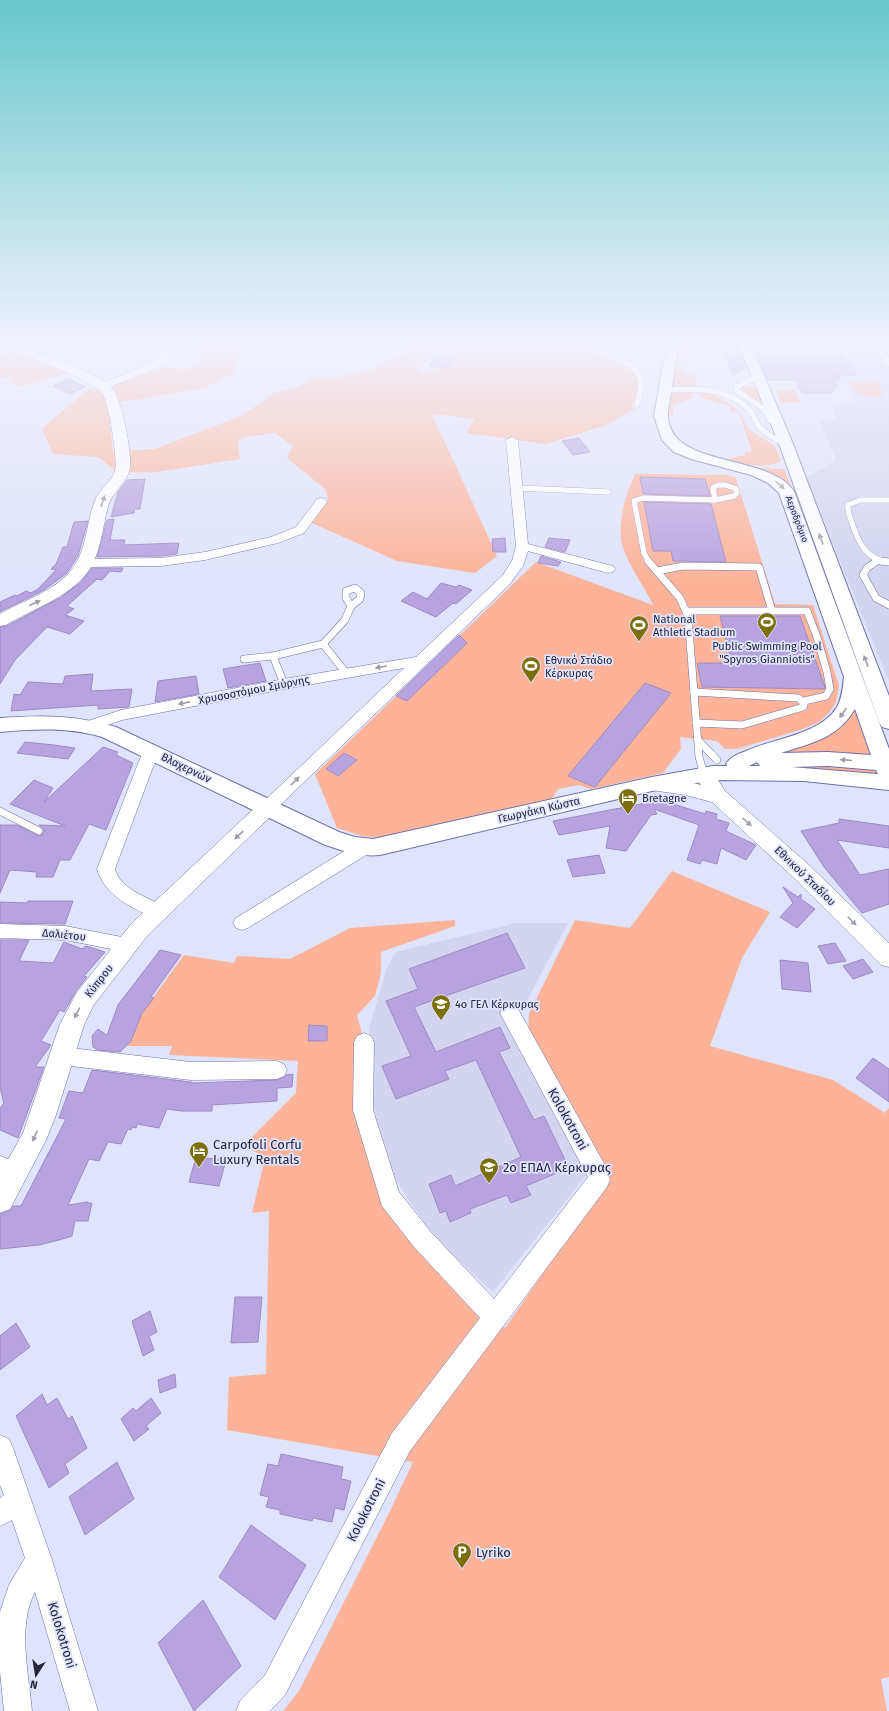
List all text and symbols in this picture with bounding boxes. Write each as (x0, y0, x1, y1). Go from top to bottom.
one-way arrow (775, 480, 785, 489)
street label: Αεροδρόμιο (784, 494, 810, 544)
one-way arrow (100, 495, 106, 507)
one-way arrow (817, 532, 823, 544)
one-way arrow (29, 600, 40, 606)
sports icon: Public Swimming Pool "Spyros Gianniotis" (756, 611, 778, 639)
place label: National Athletic Stadium (653, 613, 736, 639)
sports icon: National Athletic Stadium (628, 614, 650, 642)
place label: Public Swimming Pool "Spyros Gianniotis" (712, 640, 822, 666)
place label: Εθνικό Στάδιο Κέρκυρας (545, 654, 613, 680)
one-way arrow (863, 654, 869, 666)
sports icon: Εθνικό Στάδιο Κέρκυρας (520, 655, 542, 683)
one-way arrow (375, 665, 387, 671)
street label: Χρυσοστόμου Σμύρνης (197, 673, 311, 707)
one-way arrow (178, 701, 191, 707)
one-way arrow (839, 707, 847, 718)
street label: Βλαχερνών (159, 750, 214, 786)
one-way arrow (840, 757, 852, 764)
one-way arrow (290, 776, 300, 786)
hotel icon: Bretagne (617, 787, 639, 815)
place label: Bretagne (642, 792, 687, 805)
street label: Γεωργάκη Κώστα (497, 794, 582, 826)
one-way arrow (742, 817, 753, 826)
one-way arrow (234, 830, 244, 840)
street label: Εθνικού Σταδίου (772, 843, 838, 909)
one-way arrow (847, 916, 857, 926)
street label: Δαλιέτου (42, 926, 86, 944)
street label: Κύπρου (82, 962, 116, 1000)
school or university icon: 4ο ΓΕΛ Κέρκυρας (430, 993, 452, 1021)
place label: 4ο ΓΕΛ Κέρκυρας (455, 998, 539, 1011)
one-way arrow (74, 1007, 80, 1019)
street label: Kolokotroni (545, 1085, 591, 1153)
one-way arrow (31, 1130, 37, 1142)
place label: Carpofoli Corfu Luxury Rentals (213, 1137, 302, 1167)
hotel icon: Carpofoli Corfu Luxury Rentals (188, 1140, 210, 1168)
school or university icon: 2ο ΕΠΑΛ Κέρκυρας (478, 1156, 500, 1184)
place label: 2ο ΕΠΑΛ Κέρκυρας (503, 1160, 611, 1175)
street label: Kolokotroni (344, 1476, 388, 1544)
parking icon: Lyriko (451, 1541, 473, 1569)
place label: Lyriko (476, 1545, 511, 1560)
street label: Kolokotroni (45, 1600, 79, 1670)
north arrow (16, 1655, 56, 1695)
text: N (29, 1677, 39, 1691)

